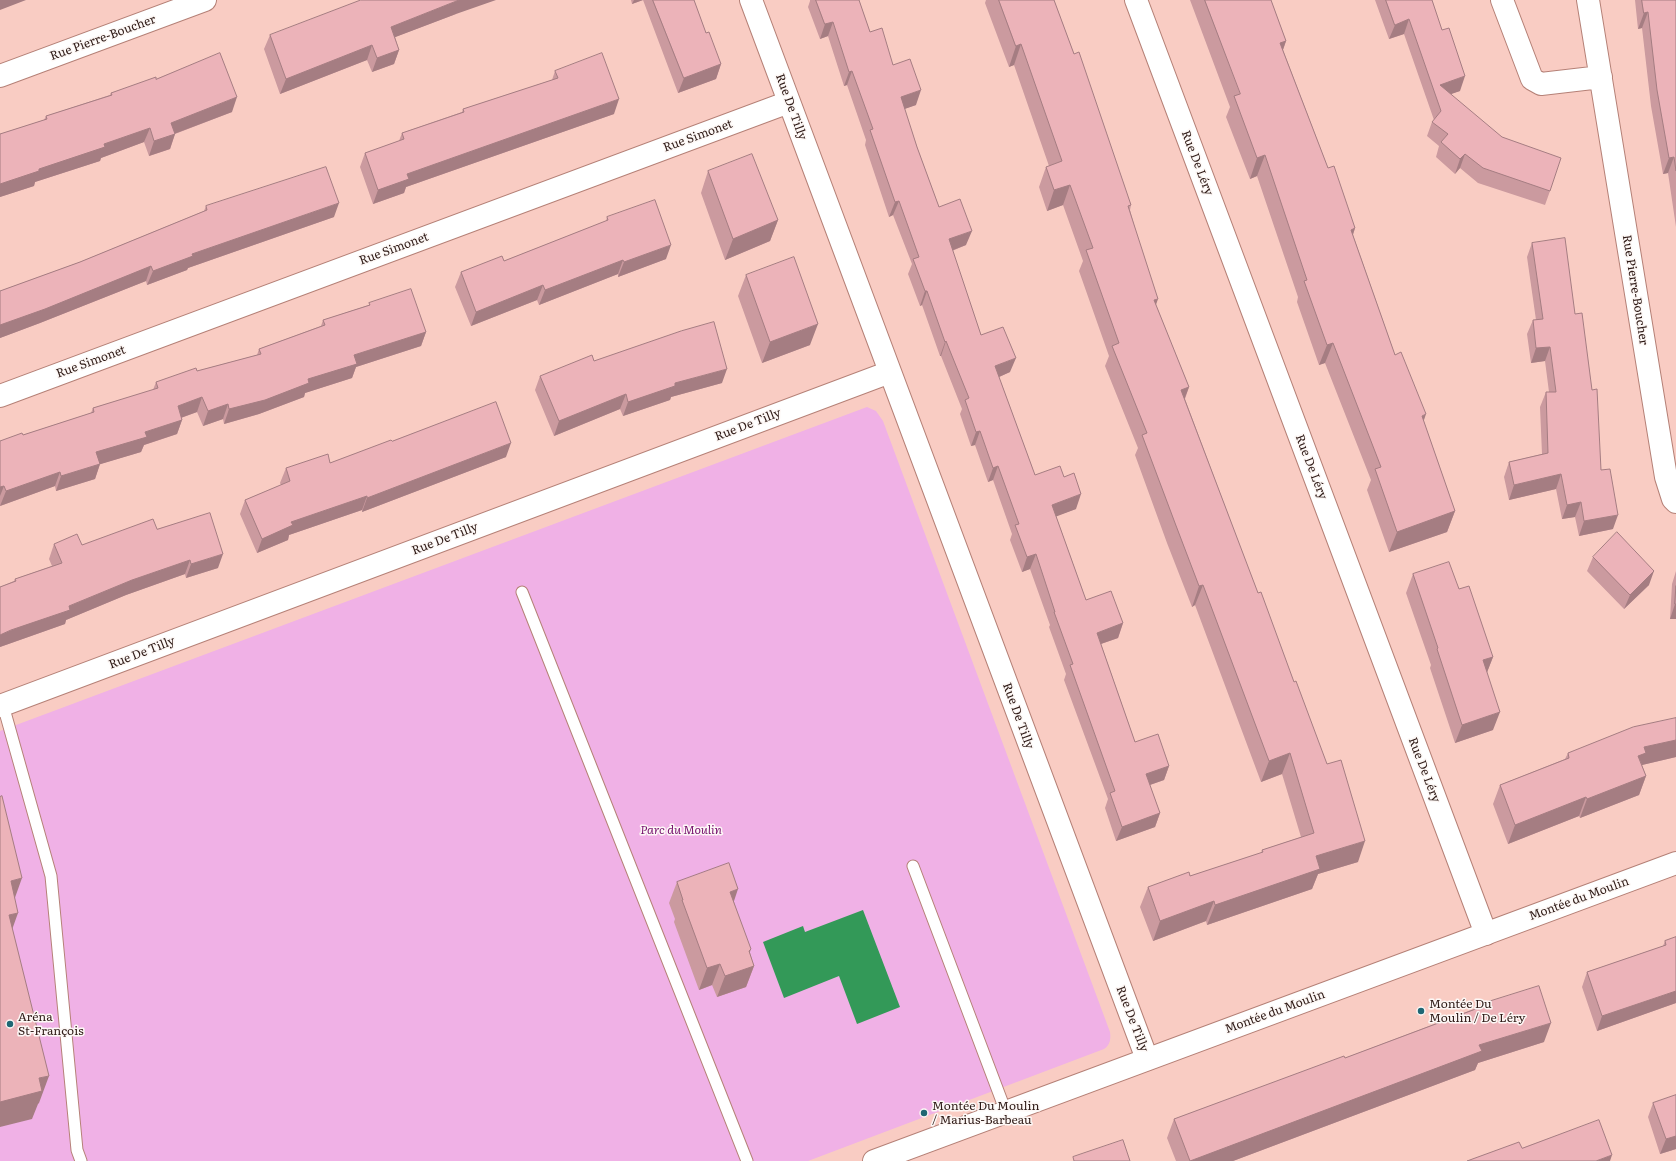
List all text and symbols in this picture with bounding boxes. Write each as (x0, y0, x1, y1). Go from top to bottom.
street label: Rue Pierre-Boucher (48, 12, 158, 64)
street label: Rue De Tilly (772, 72, 810, 142)
street label: Rue Simonet (661, 117, 735, 155)
street label: Rue De Léry (1178, 128, 1216, 198)
street label: Rue Simonet (357, 230, 431, 268)
street label: Rue Pierre-Boucher (1619, 234, 1651, 346)
street label: Rue Simonet (54, 343, 128, 381)
street label: Rue De Tilly (713, 406, 783, 444)
street label: Rue De Léry (1292, 432, 1330, 502)
street label: Rue De Tilly (410, 520, 480, 558)
street label: Rue De Tilly (107, 634, 177, 672)
street label: Rue De Tilly (999, 681, 1037, 751)
street label: Rue De Léry (1405, 735, 1443, 805)
park label: Parc du Moulin (640, 823, 722, 837)
street label: Montée du Moulin (1527, 874, 1631, 924)
street label: Rue De Tilly (1113, 984, 1151, 1054)
street label: Montée du Moulin (1223, 987, 1327, 1037)
place label: Montée Du Moulin / De Léry (1429, 997, 1525, 1025)
marker: Montée Du Moulin / De Léry (1416, 1006, 1426, 1016)
place label: Aréna St-François (18, 1010, 84, 1038)
marker: Aréna St-François (5, 1019, 15, 1029)
place label: Montée Du Moulin / Marius-Barbeau (932, 1099, 1039, 1127)
marker: Montée Du Moulin / Marius-Barbeau (919, 1108, 929, 1118)

